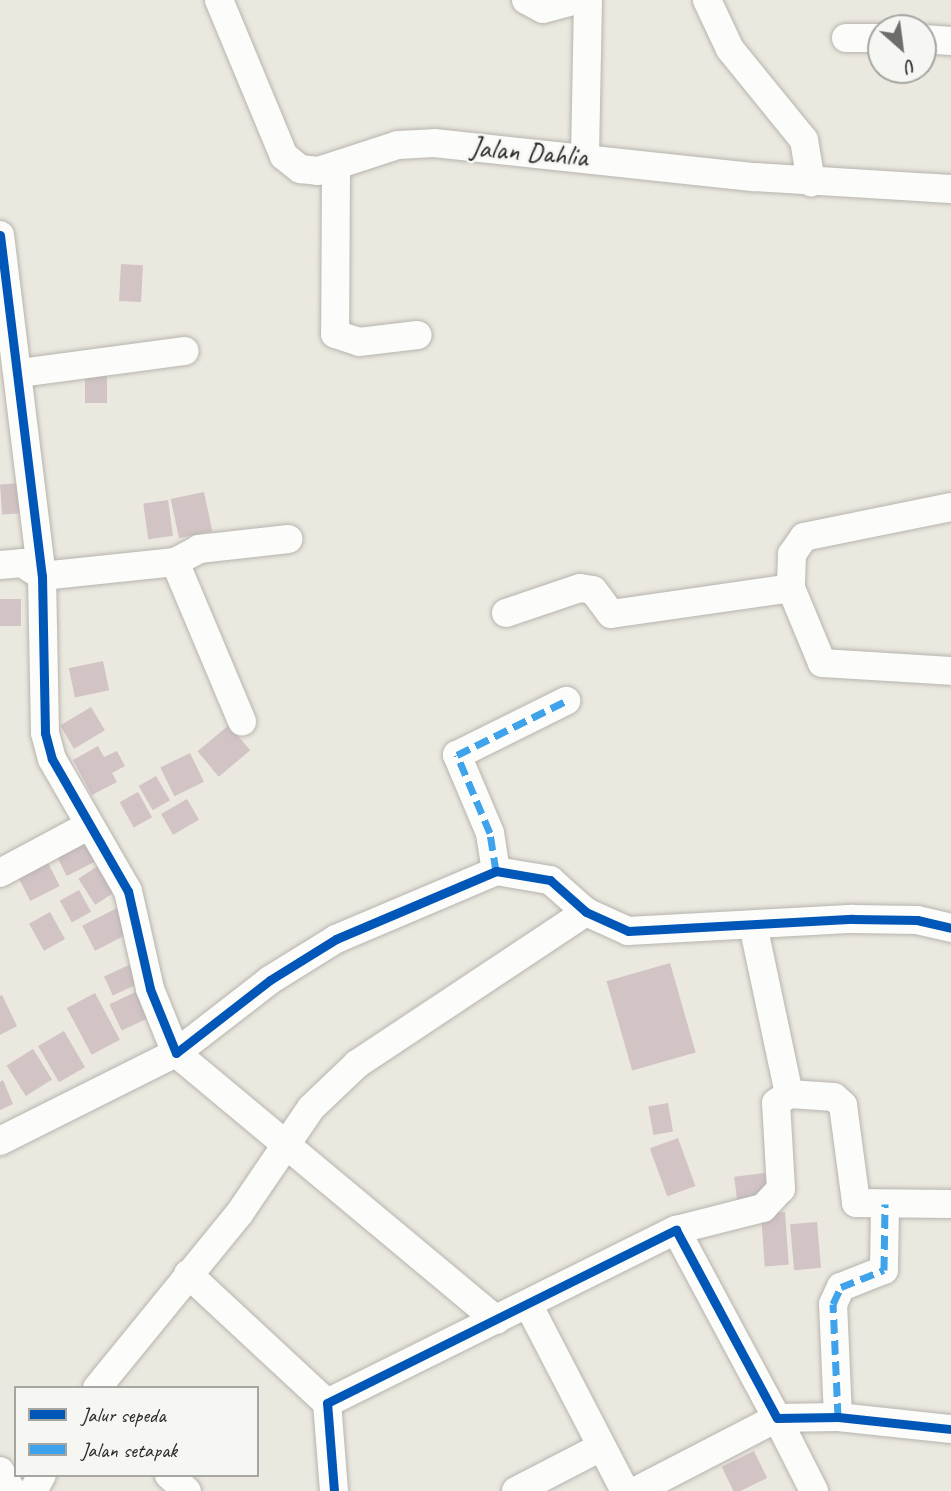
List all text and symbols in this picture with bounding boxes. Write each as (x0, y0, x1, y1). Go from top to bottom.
north arrow (867, 14, 937, 84)
text: U (901, 53, 921, 79)
street label: Jalan Dahlia (468, 130, 590, 174)
legend (14, 1386, 259, 1477)
text: Jalur sepeda (81, 1402, 166, 1428)
text: Jalan setapak (81, 1437, 177, 1463)

